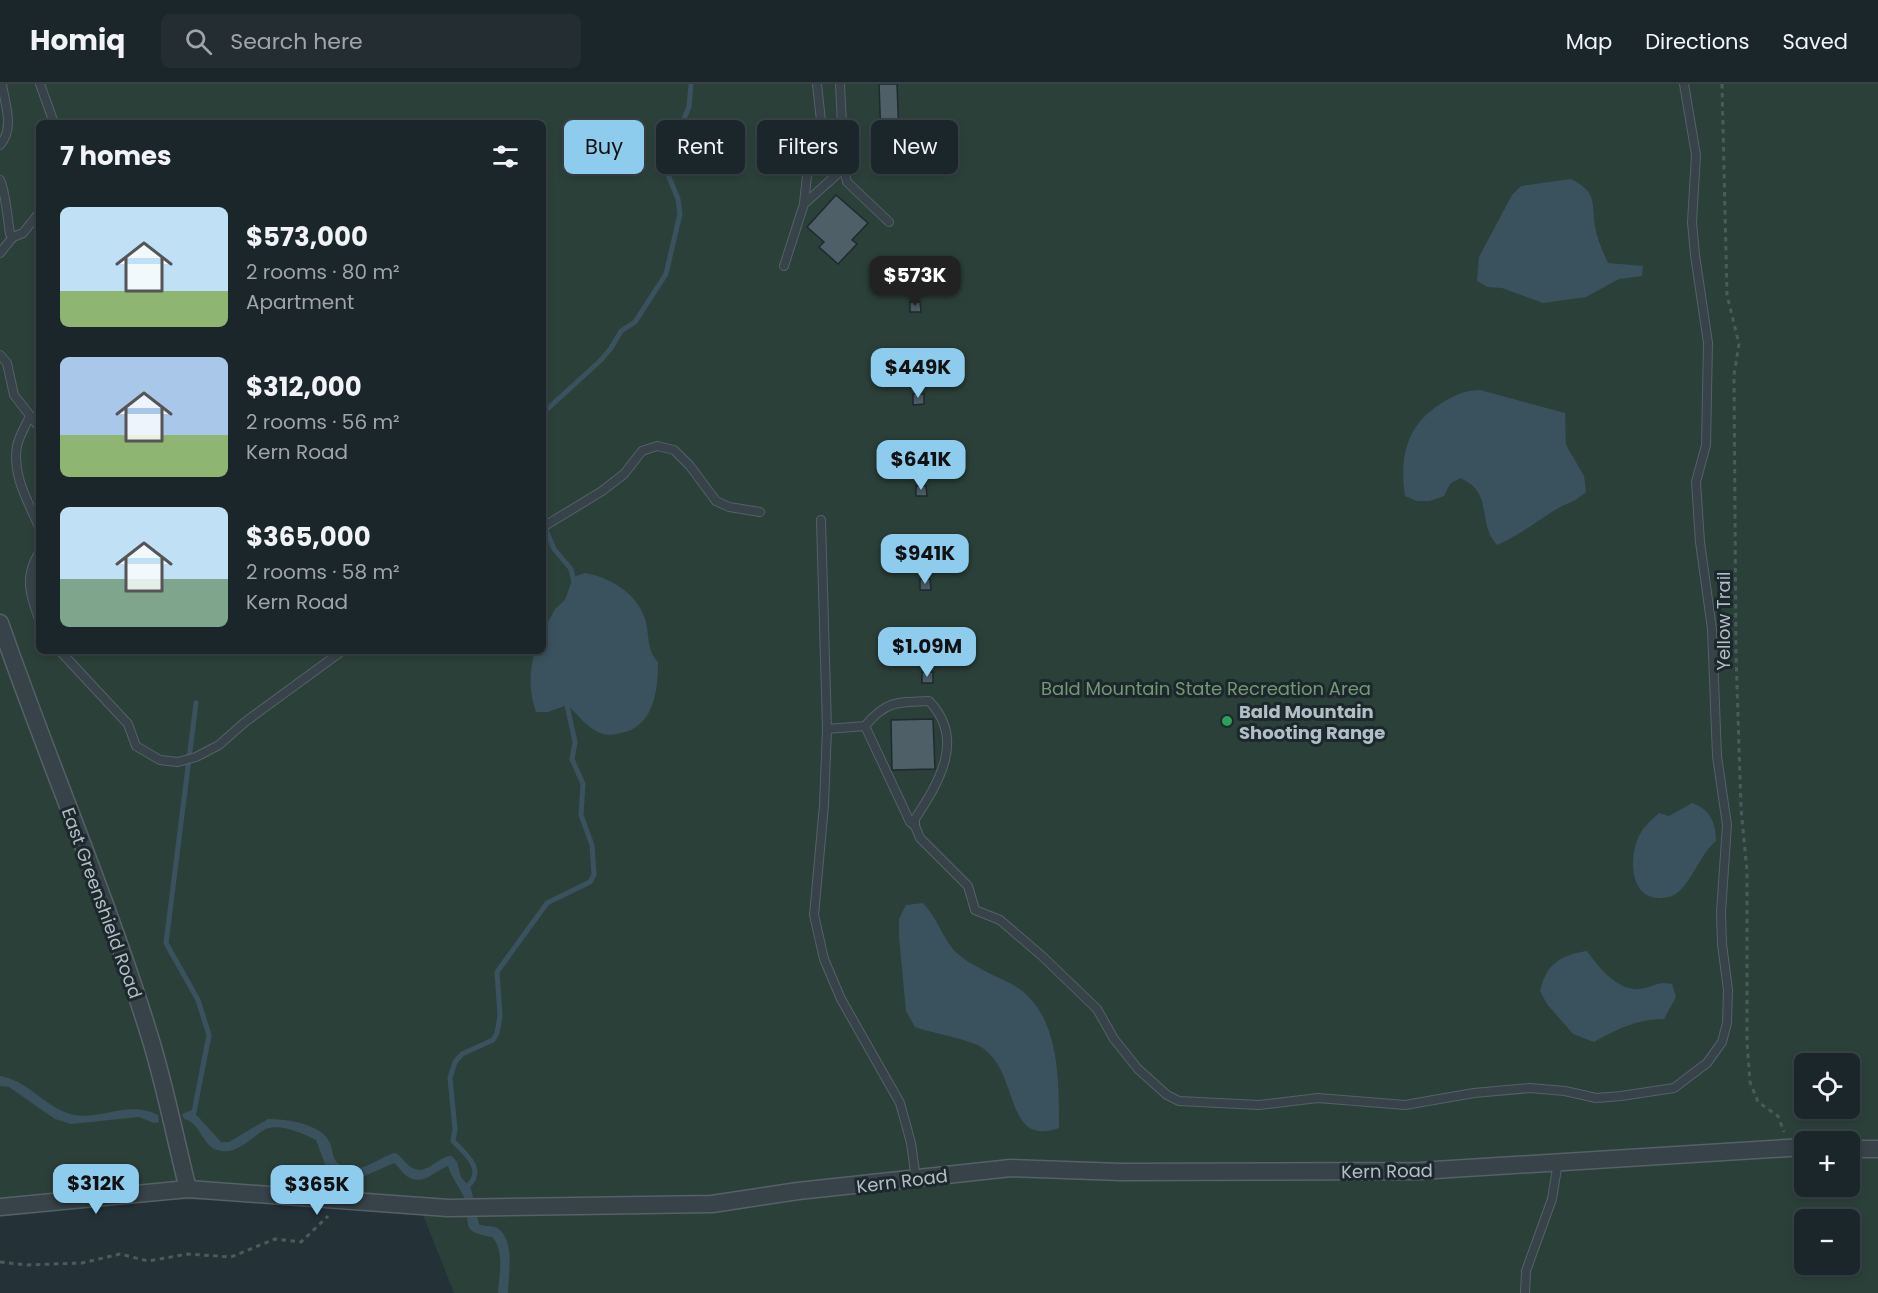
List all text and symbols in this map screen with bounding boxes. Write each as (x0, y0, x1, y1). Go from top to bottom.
search box (161, 14, 581, 68)
text: Homiq (30, 21, 125, 60)
icon: search (182, 25, 215, 58)
text: Search here (230, 26, 363, 57)
text: Map (1566, 27, 1612, 56)
text: Directions (1645, 27, 1749, 56)
text: Saved (1782, 27, 1848, 56)
chip: Buy (564, 120, 644, 174)
chip: Rent (656, 120, 745, 174)
chip: Filters (757, 120, 859, 174)
chip: New (871, 120, 958, 174)
text: 7 homes (60, 138, 172, 174)
icon: filters (489, 140, 522, 173)
text: $573,000 (246, 219, 368, 255)
icon: home (108, 231, 180, 303)
pin: $573K (873, 256, 957, 307)
text: 2 rooms · 80 m² (246, 258, 400, 286)
text: $573K (884, 261, 946, 289)
text: Apartment (246, 288, 354, 316)
pin: $449K (876, 348, 960, 399)
text: $449K (885, 353, 951, 381)
text: $312,000 (246, 369, 362, 405)
icon: home (108, 381, 180, 453)
text: 2 rooms · 56 m² (246, 408, 400, 436)
text: Kern Road (246, 438, 348, 466)
pin: $641K (879, 440, 963, 491)
text: $641K (891, 445, 951, 473)
text: $365,000 (246, 519, 371, 555)
icon: home (108, 531, 180, 603)
pin: $941K (883, 534, 967, 585)
text: $941K (895, 539, 955, 567)
text: 2 rooms · 58 m² (246, 558, 400, 586)
street label: Yellow Trail (1711, 571, 1736, 671)
text: Kern Road (246, 588, 348, 616)
pin: $1.09M (878, 627, 976, 678)
text: $1.09M (892, 632, 962, 660)
park label: Bald Mountain State Recreation Area (1041, 676, 1371, 701)
place label: Bald Mountain Shooting Range (1239, 699, 1385, 745)
marker: Bald Mountain Shooting Range (1220, 714, 1234, 728)
street label: East Greenshield Road (56, 804, 148, 1002)
map controls (1794, 1053, 1860, 1275)
button: locate (1794, 1053, 1860, 1119)
button: + (1794, 1131, 1860, 1197)
street label: Kern Road (1341, 1158, 1433, 1184)
street label: Kern Road (855, 1163, 949, 1199)
pin: $312K (54, 1164, 138, 1215)
pin: $365K (275, 1165, 359, 1216)
text: $312K (67, 1169, 125, 1197)
text: $365K (285, 1170, 349, 1198)
button: − (1794, 1209, 1860, 1275)

